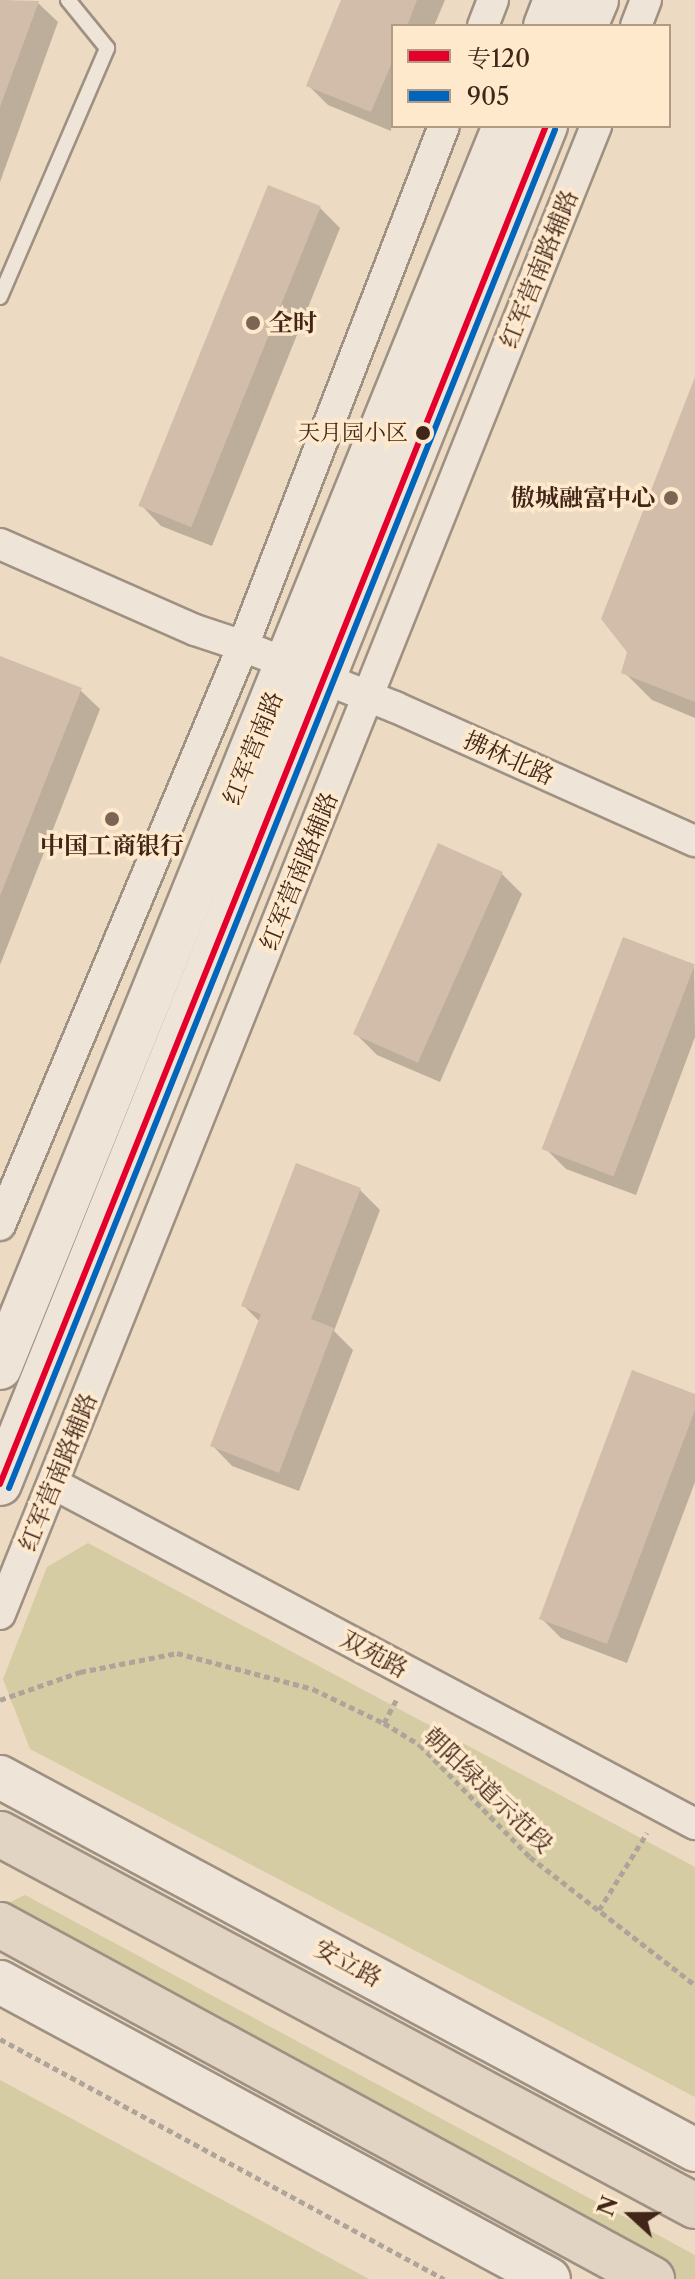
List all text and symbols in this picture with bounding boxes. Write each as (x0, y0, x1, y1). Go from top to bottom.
legend (391, 24, 671, 128)
text: 专120 (467, 44, 530, 73)
text: 905 (467, 82, 509, 111)
street label: 红军营南路辅路 (494, 186, 584, 352)
place label: 全时 (269, 309, 317, 337)
marker: 全时 (244, 314, 262, 332)
place label: 天月园小区 (298, 420, 408, 446)
marker: 天月园小区 (415, 425, 431, 441)
place label: 傲城融富中心 (511, 484, 655, 512)
marker: 傲城融富中心 (662, 489, 680, 507)
street label: 红军营南路 (217, 687, 289, 809)
street label: 拂林北路 (459, 725, 559, 791)
street label: 红军营南路辅路 (254, 788, 344, 954)
marker: 中国工商银行 (103, 810, 121, 828)
place label: 中国工商银行 (40, 832, 184, 860)
street label: 红军营南路辅路 (13, 1389, 103, 1555)
street label: 双苑路 (335, 1624, 413, 1684)
street label: 朝阳绿道示范段 (418, 1721, 558, 1859)
street label: 安立路 (309, 1933, 387, 1993)
north arrow (591, 2175, 671, 2255)
text: N (592, 2192, 624, 2220)

